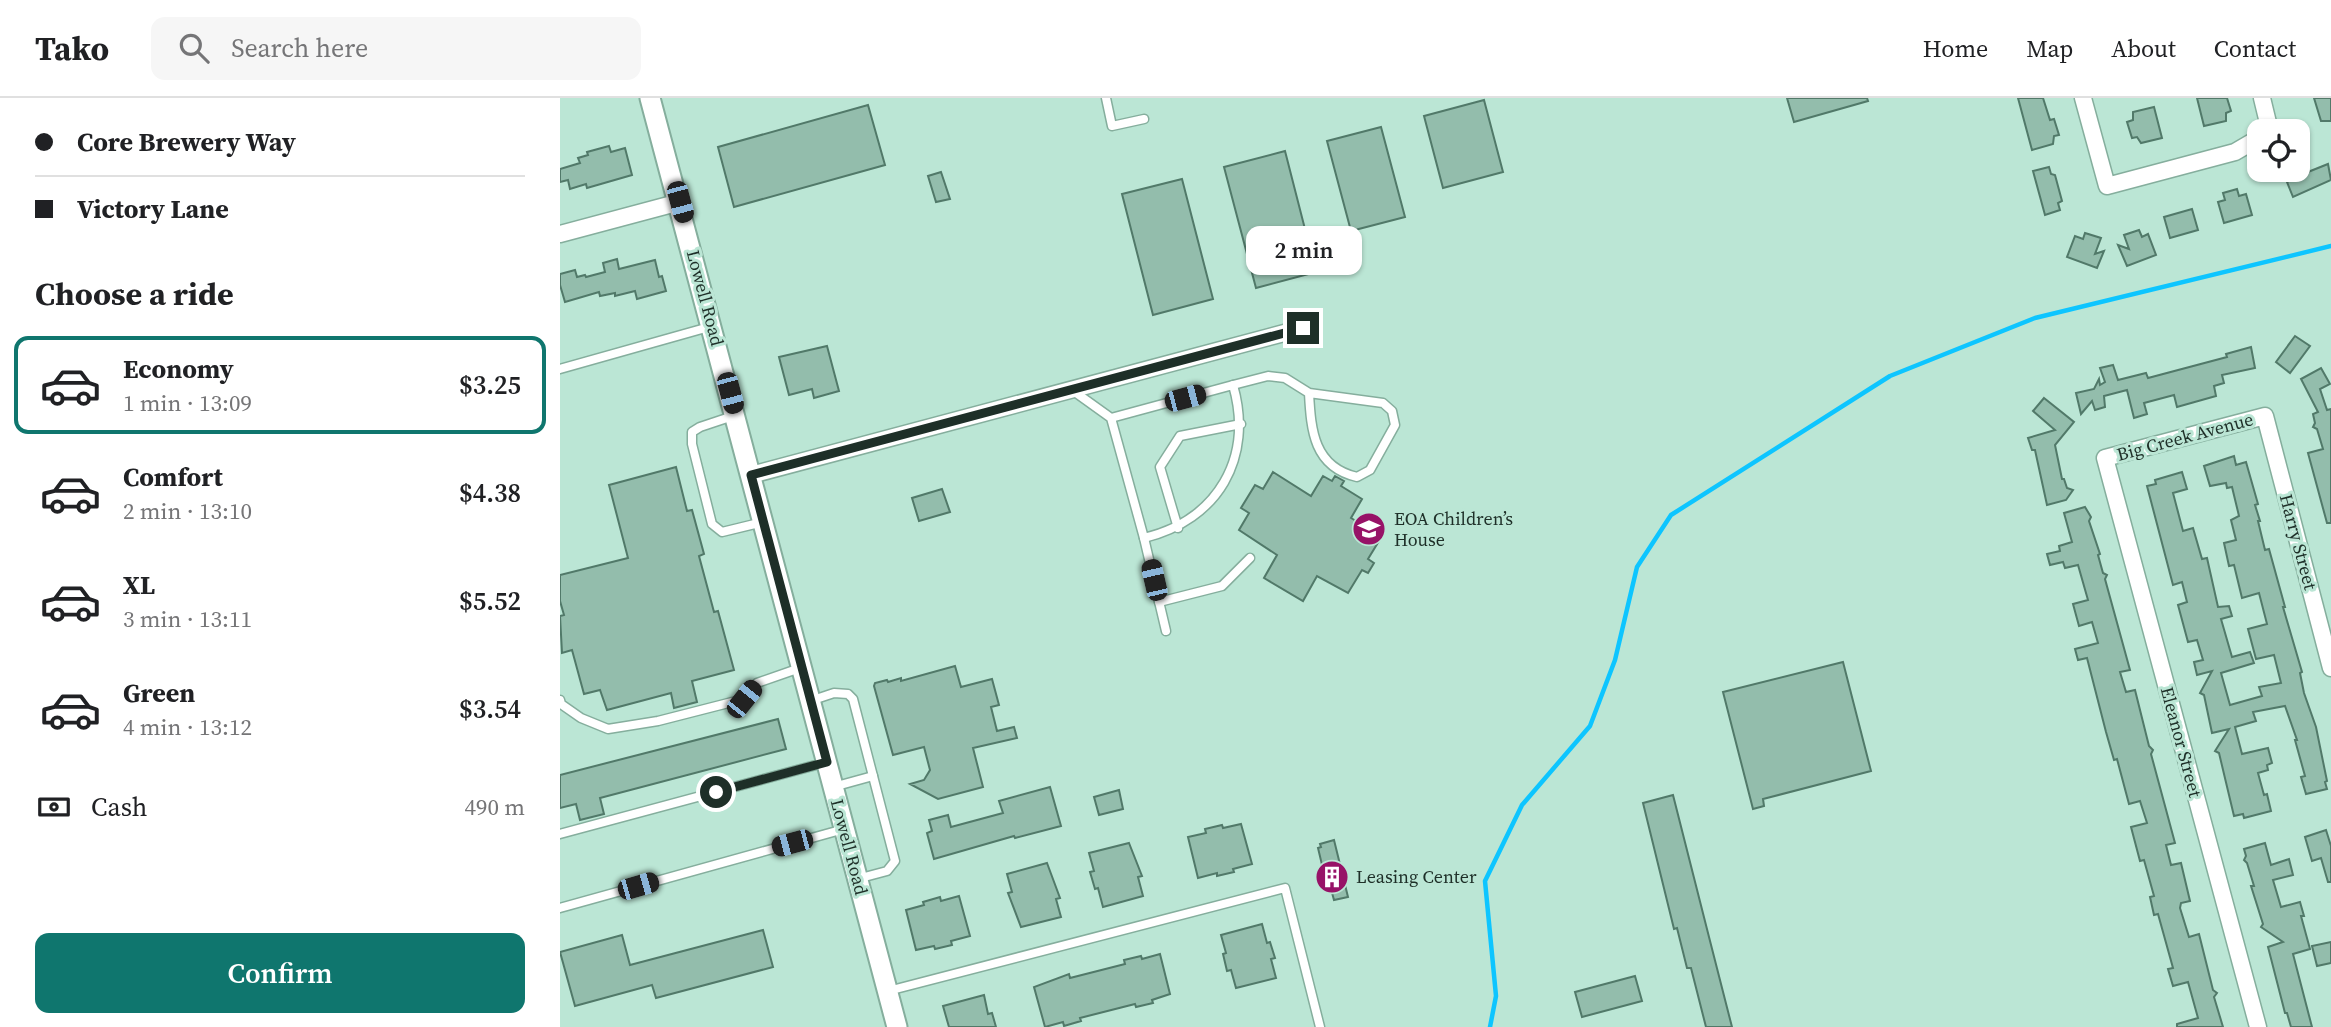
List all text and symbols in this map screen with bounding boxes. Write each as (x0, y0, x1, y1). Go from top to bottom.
search box (151, 17, 641, 80)
text: Tako (35, 26, 109, 71)
icon: search (175, 29, 213, 67)
text: Search here (231, 30, 368, 66)
text: Home (1923, 32, 1988, 65)
text: Map (2026, 32, 2073, 65)
text: About (2111, 32, 2176, 65)
text: Contact (2214, 32, 2296, 65)
map controls (2247, 119, 2310, 182)
button: locate (2247, 119, 2310, 182)
text: Core Brewery Way (77, 124, 296, 160)
car (665, 179, 696, 225)
text: Victory Lane (77, 191, 229, 227)
callout: 2 min (1245, 226, 1361, 275)
text: 2 min (1274, 234, 1334, 266)
street label: Lowell Road (681, 247, 730, 349)
text: Choose a ride (35, 272, 234, 316)
route end (1287, 312, 1319, 344)
text: Economy (123, 351, 234, 387)
icon: car (39, 354, 102, 417)
text: $3.25 (459, 367, 521, 403)
car (715, 370, 746, 416)
car (1162, 382, 1209, 414)
text: 1 min · 13:09 (123, 387, 252, 419)
street label: Big Creek Avenue (2114, 406, 2256, 467)
text: Comfort (123, 459, 223, 495)
icon: car (39, 462, 102, 525)
text: $4.38 (459, 475, 521, 511)
street label: Harry Street (2274, 491, 2323, 593)
text: 2 min · 13:10 (123, 495, 252, 527)
place label: EOA Children’s House (1394, 506, 1513, 552)
school or university icon: EOA Children’s House (1350, 510, 1388, 548)
car (1140, 557, 1169, 603)
text: XL (123, 567, 155, 603)
icon: car (39, 570, 102, 633)
text: $5.52 (459, 583, 521, 619)
text: 3 min · 13:11 (123, 603, 252, 635)
text: Green (123, 675, 195, 711)
car (723, 676, 766, 722)
icon: car (39, 678, 102, 741)
street label: Eleanor Street (2155, 684, 2208, 800)
text: $3.54 (459, 691, 521, 727)
text: 4 min · 13:12 (123, 711, 252, 743)
route start (700, 776, 732, 808)
icon: cash (35, 788, 73, 826)
text: Cash (91, 789, 147, 825)
text: 490 m (464, 791, 525, 823)
street label: Lowell Road (825, 796, 874, 898)
car (769, 827, 816, 859)
building icon: Leasing Center (1313, 858, 1351, 896)
place label: Leasing Center (1356, 864, 1477, 889)
car (615, 870, 662, 902)
button: Confirm (35, 933, 525, 1013)

